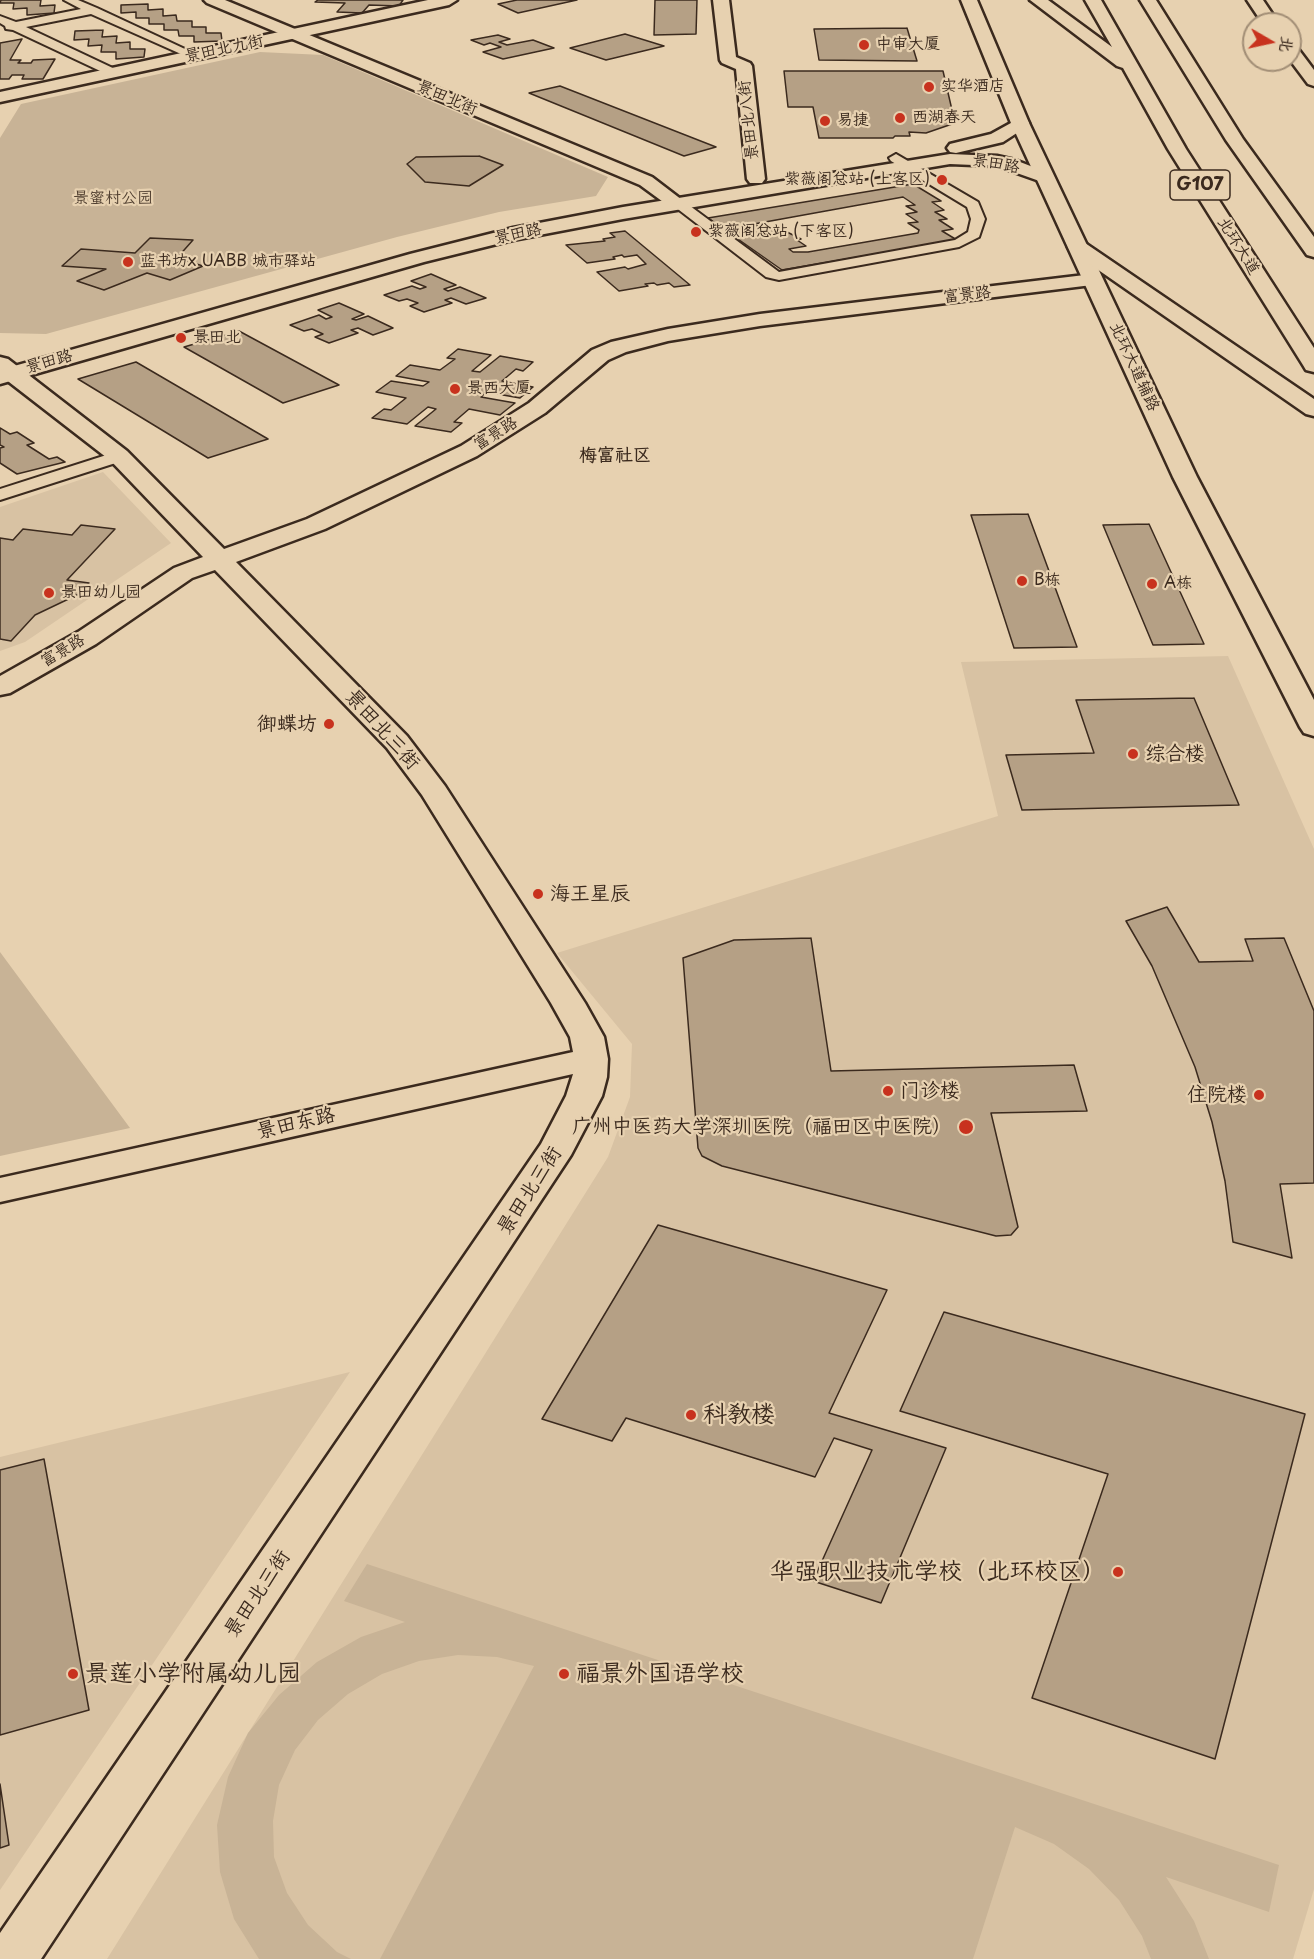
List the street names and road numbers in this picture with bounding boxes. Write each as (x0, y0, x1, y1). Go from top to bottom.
street label: 景田北九街 (183, 31, 265, 67)
street label: 景田北街 (414, 77, 480, 119)
street label: 景田北八街 (735, 79, 763, 161)
street label: 景田路 (971, 150, 1021, 178)
road number: G107 (1170, 170, 1230, 200)
street label: 北环大道 (1213, 214, 1263, 278)
street label: 景田路 (493, 220, 543, 248)
street label: 富景路 (942, 283, 992, 307)
street label: 北环大道辅路 (1105, 319, 1163, 415)
street label: 景田路 (23, 346, 75, 378)
street label: 富景路 (471, 413, 521, 455)
street label: 富景路 (37, 630, 89, 672)
street label: 景田北三街 (340, 685, 424, 775)
street label: 景田东路 (254, 1103, 338, 1145)
street label: 景田北三街 (493, 1143, 567, 1239)
street label: 景田北三街 (220, 1546, 296, 1642)

